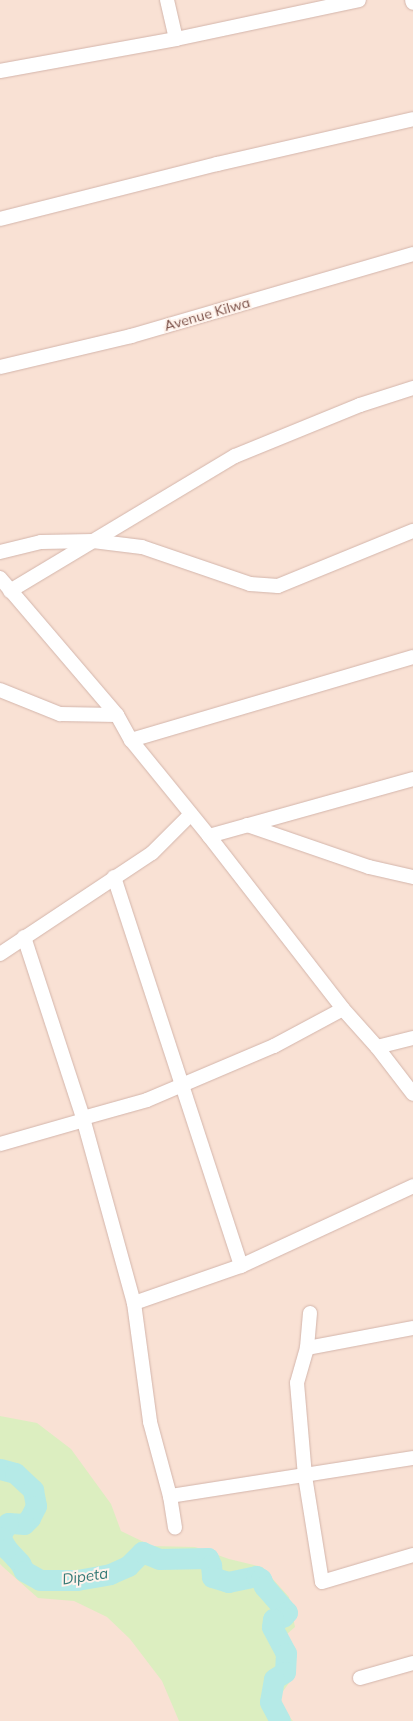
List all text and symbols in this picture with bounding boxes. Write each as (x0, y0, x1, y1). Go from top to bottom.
street label: Avenue Kilwa (162, 294, 252, 334)
water label: Dipeta (61, 1564, 109, 1588)

